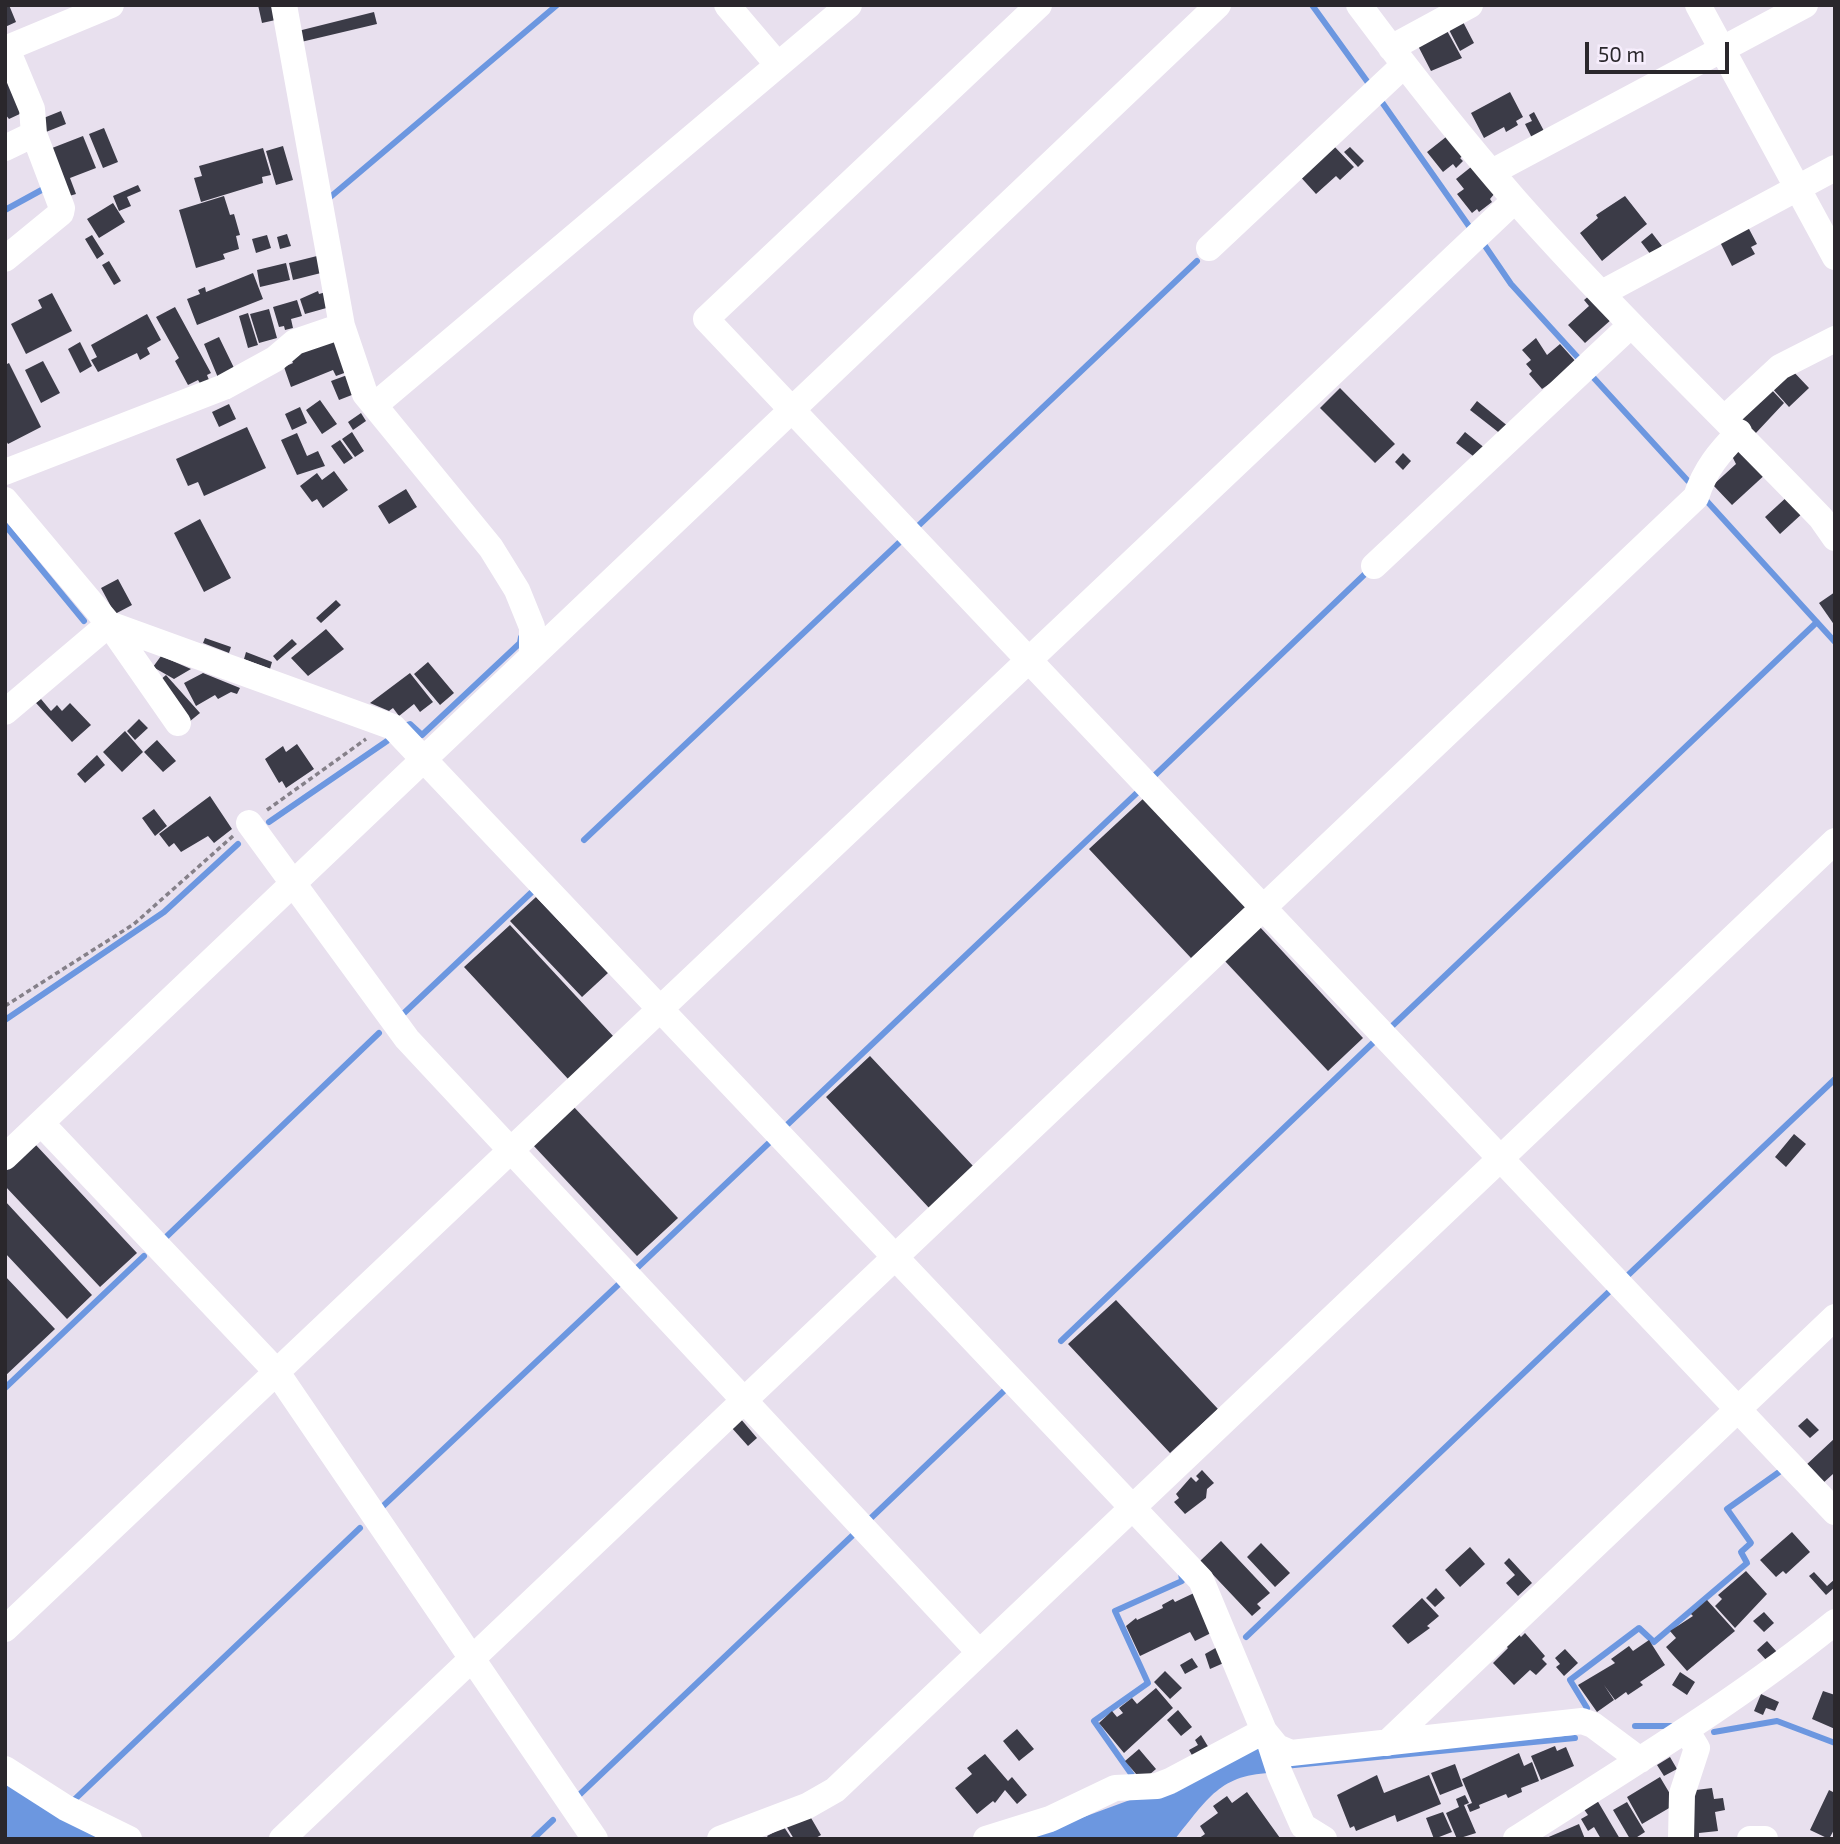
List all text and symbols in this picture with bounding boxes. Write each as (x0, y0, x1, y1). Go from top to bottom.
scale bar (1588, 28, 1731, 72)
text: 50 m (1598, 41, 1645, 66)

